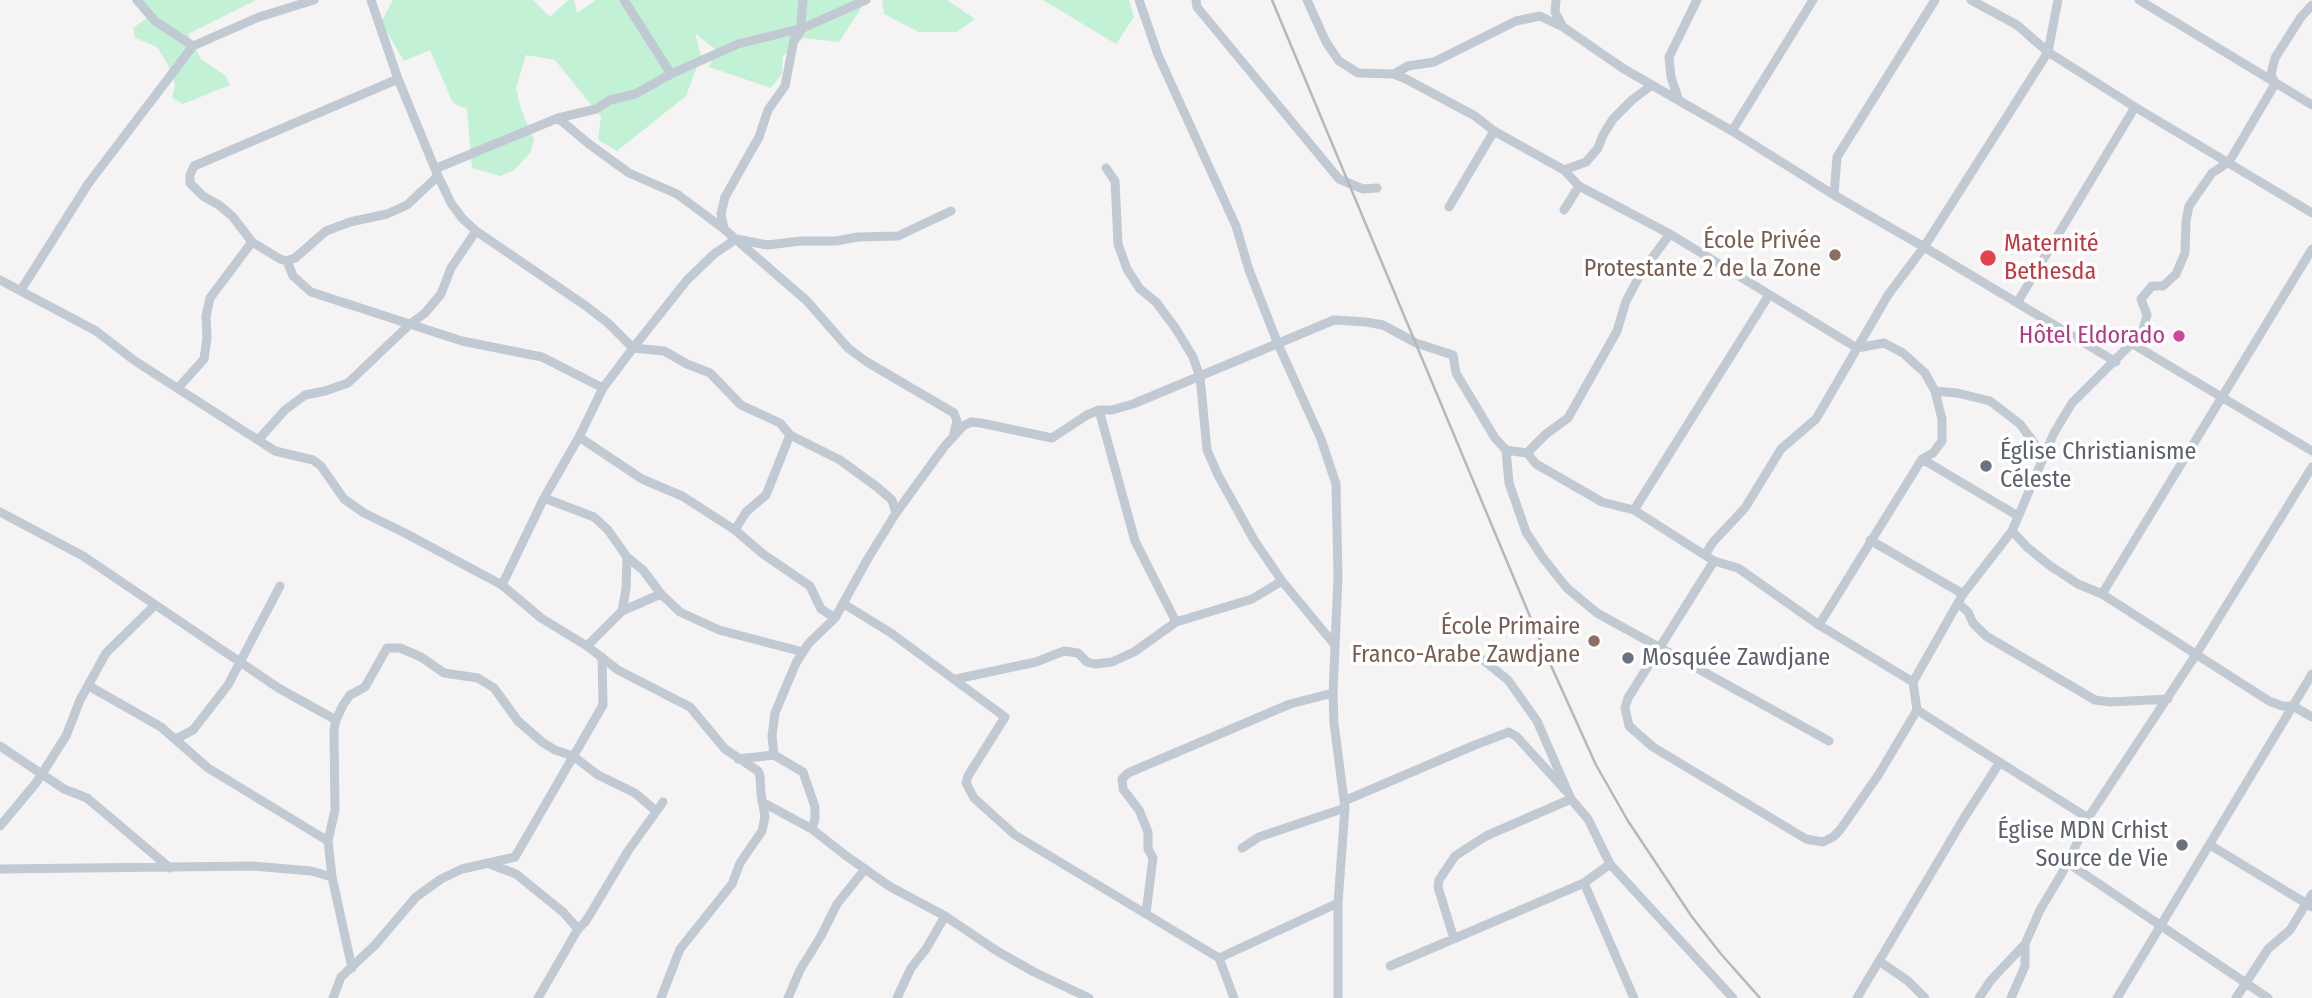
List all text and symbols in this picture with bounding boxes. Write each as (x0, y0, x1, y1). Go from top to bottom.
place label: École Privée Protestante 2 de la Zone (1584, 227, 1821, 283)
place label: Maternité Bethesda (2004, 230, 2099, 286)
marker: École Privée Protestante 2 de la Zone (1827, 247, 1843, 263)
marker: Maternité Bethesda (1978, 248, 1998, 268)
place label: Hôtel Eldorado (2019, 322, 2165, 350)
marker: Hôtel Eldorado (2171, 328, 2187, 344)
place label: Église Christianisme Céleste (2000, 438, 2196, 494)
marker: Église Christianisme Céleste (1978, 458, 1994, 474)
place label: École Primaire Franco-Arabe Zawdjane (1351, 613, 1580, 669)
marker: École Primaire Franco-Arabe Zawdjane (1586, 633, 1602, 649)
place label: Mosquée Zawdjane (1642, 644, 1830, 672)
marker: Mosquée Zawdjane (1620, 650, 1636, 666)
place label: Église MDN Crhist Source de Vie (1998, 817, 2168, 873)
marker: Église MDN Crhist Source de Vie (2174, 837, 2190, 853)

